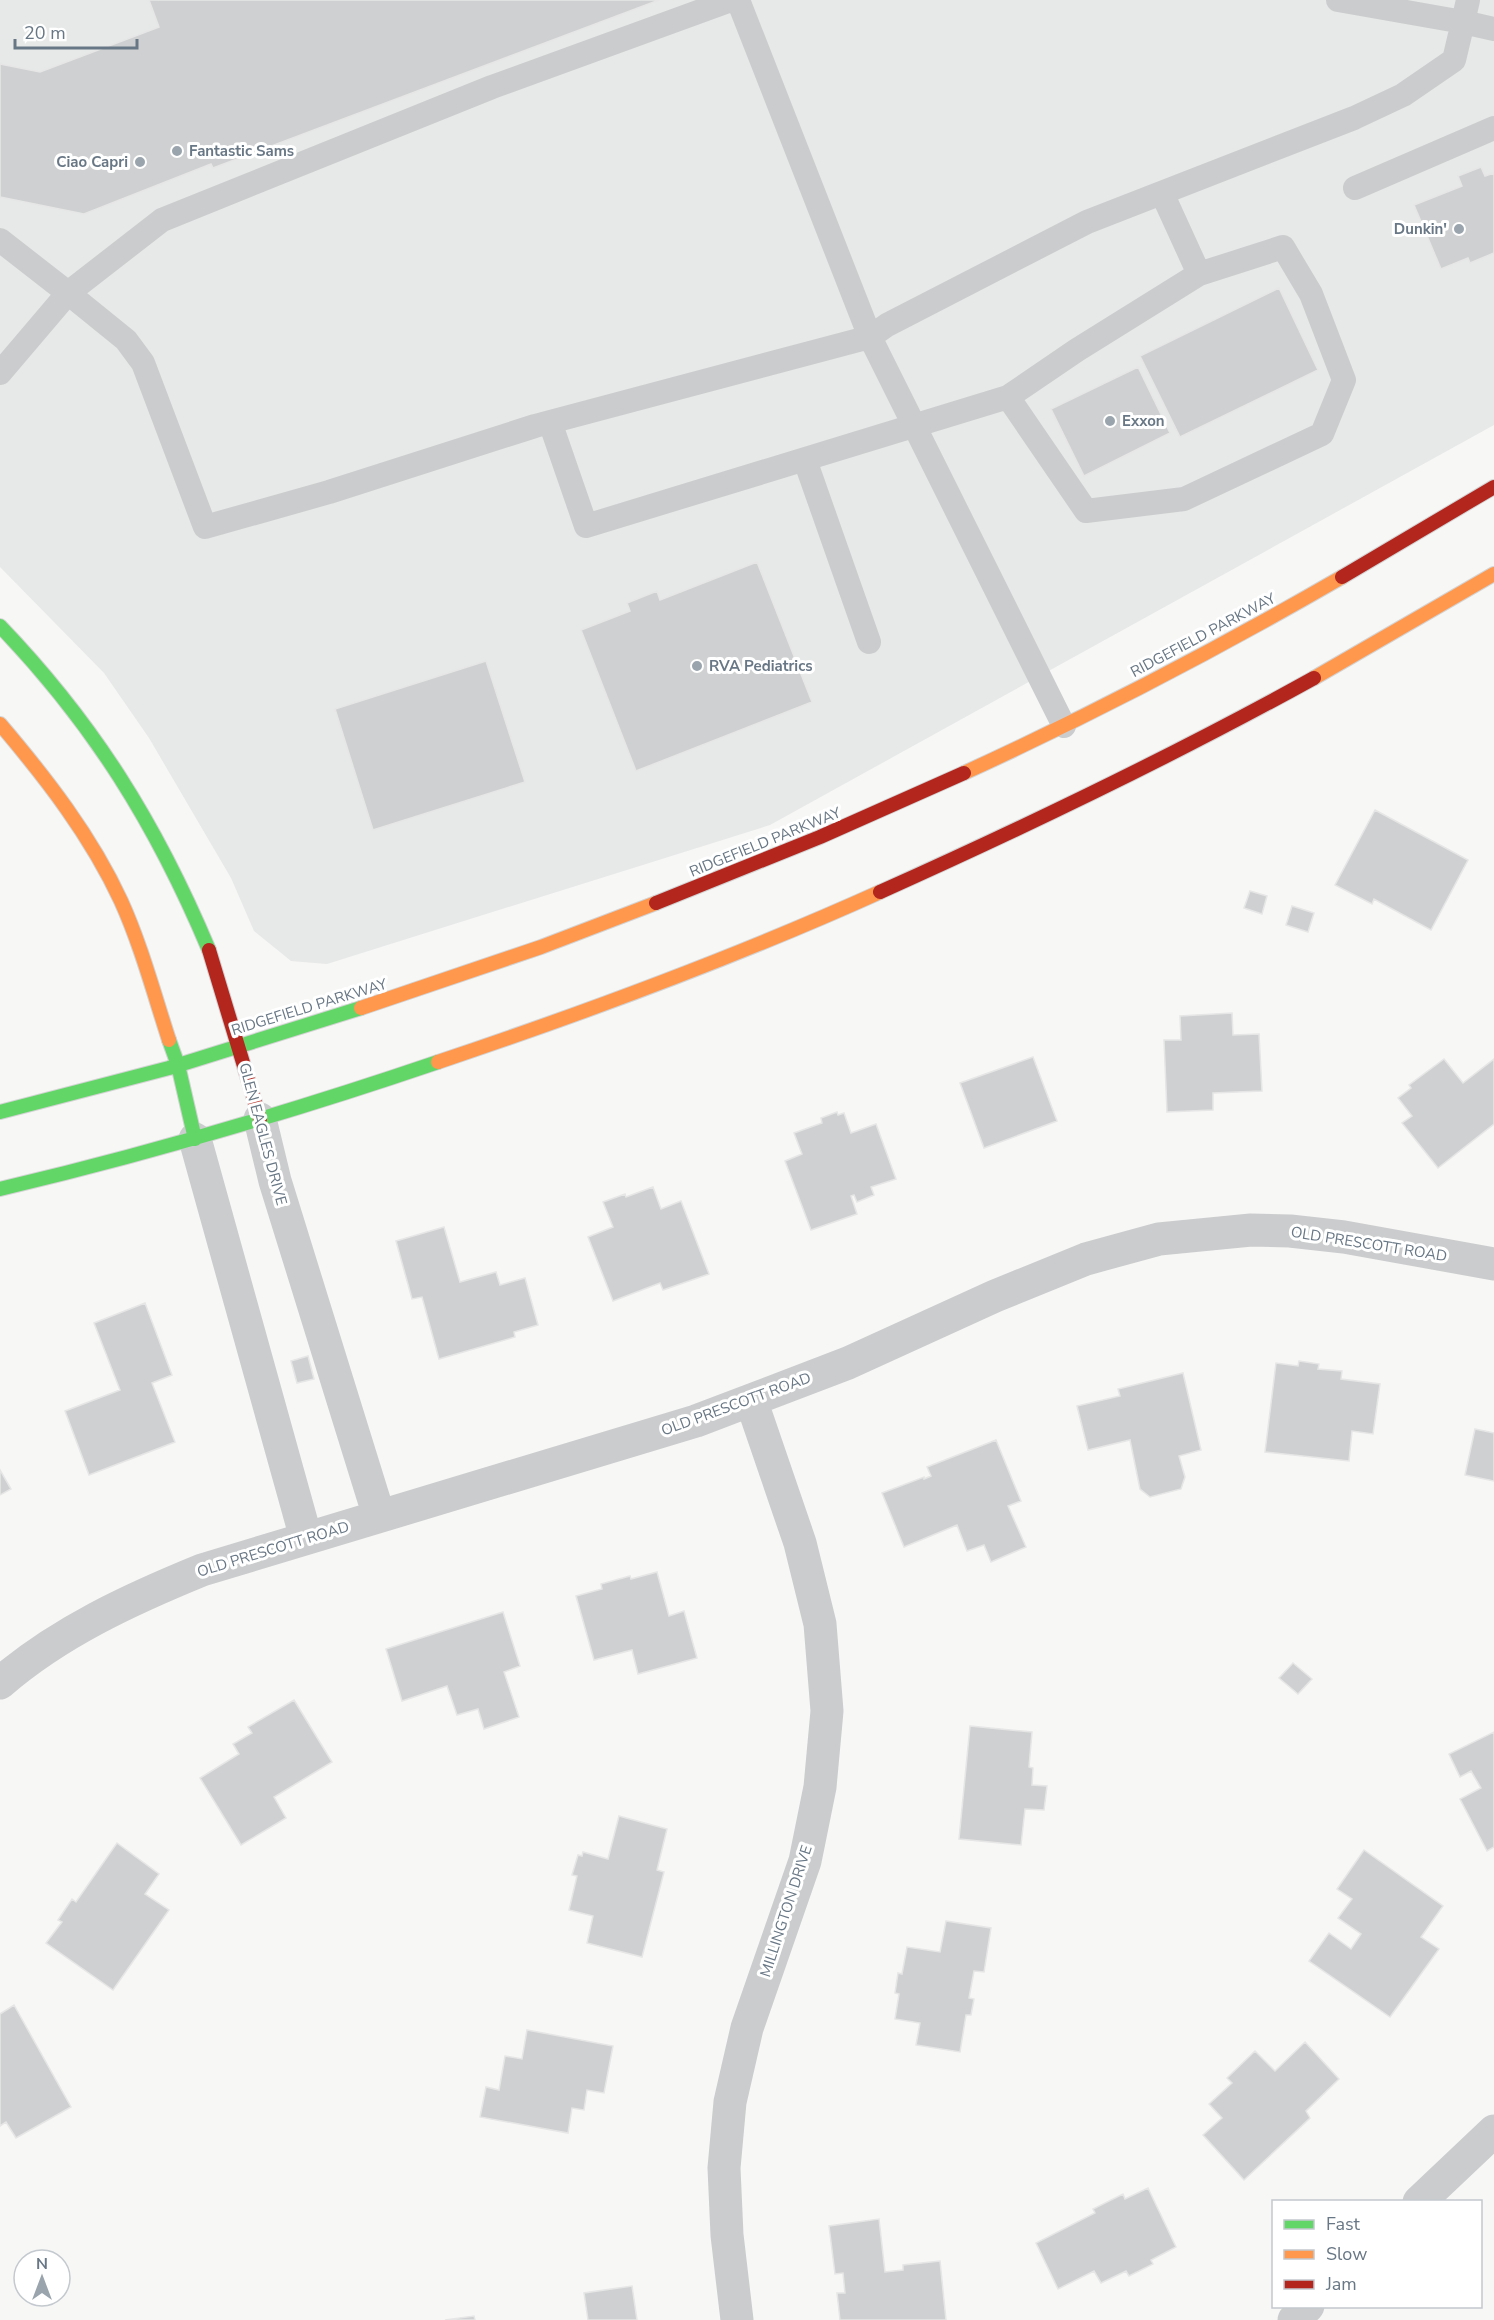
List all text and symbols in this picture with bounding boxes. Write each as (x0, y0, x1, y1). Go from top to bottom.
scale bar (15, 12, 136, 50)
text: 20 m (24, 21, 66, 45)
place label: Fantastic Sams (189, 141, 294, 161)
marker: Fantastic Sams (170, 144, 184, 158)
place label: Ciao Capri (56, 152, 128, 172)
marker: Ciao Capri (133, 155, 147, 169)
place label: Dunkin' (1394, 219, 1447, 239)
marker: Dunkin' (1452, 222, 1466, 236)
place label: Exxon (1122, 411, 1165, 431)
marker: Exxon (1103, 414, 1117, 428)
street label: RIDGEFIELD PARKWAY (1127, 588, 1280, 682)
place label: RVA Pediatrics (709, 656, 813, 676)
marker: RVA Pediatrics (690, 659, 704, 673)
street label: RIDGEFIELD PARKWAY (686, 802, 845, 882)
street label: RIDGEFIELD PARKWAY (229, 973, 390, 1040)
street label: GLEN EAGLES DRIVE (234, 1060, 292, 1208)
street label: OLD PRESCOTT ROAD (1289, 1222, 1449, 1266)
street label: OLD PRESCOTT ROAD (658, 1368, 814, 1440)
street label: OLD PRESCOTT ROAD (195, 1516, 351, 1582)
street label: MILLINGTON DRIVE (755, 1843, 817, 1979)
legend (1272, 2200, 1482, 2308)
text: Fast (1326, 2212, 1361, 2236)
text: Slow (1326, 2242, 1367, 2266)
north arrow (12, 2248, 72, 2308)
text: N (36, 2253, 48, 2275)
text: Jam (1325, 2272, 1357, 2296)

